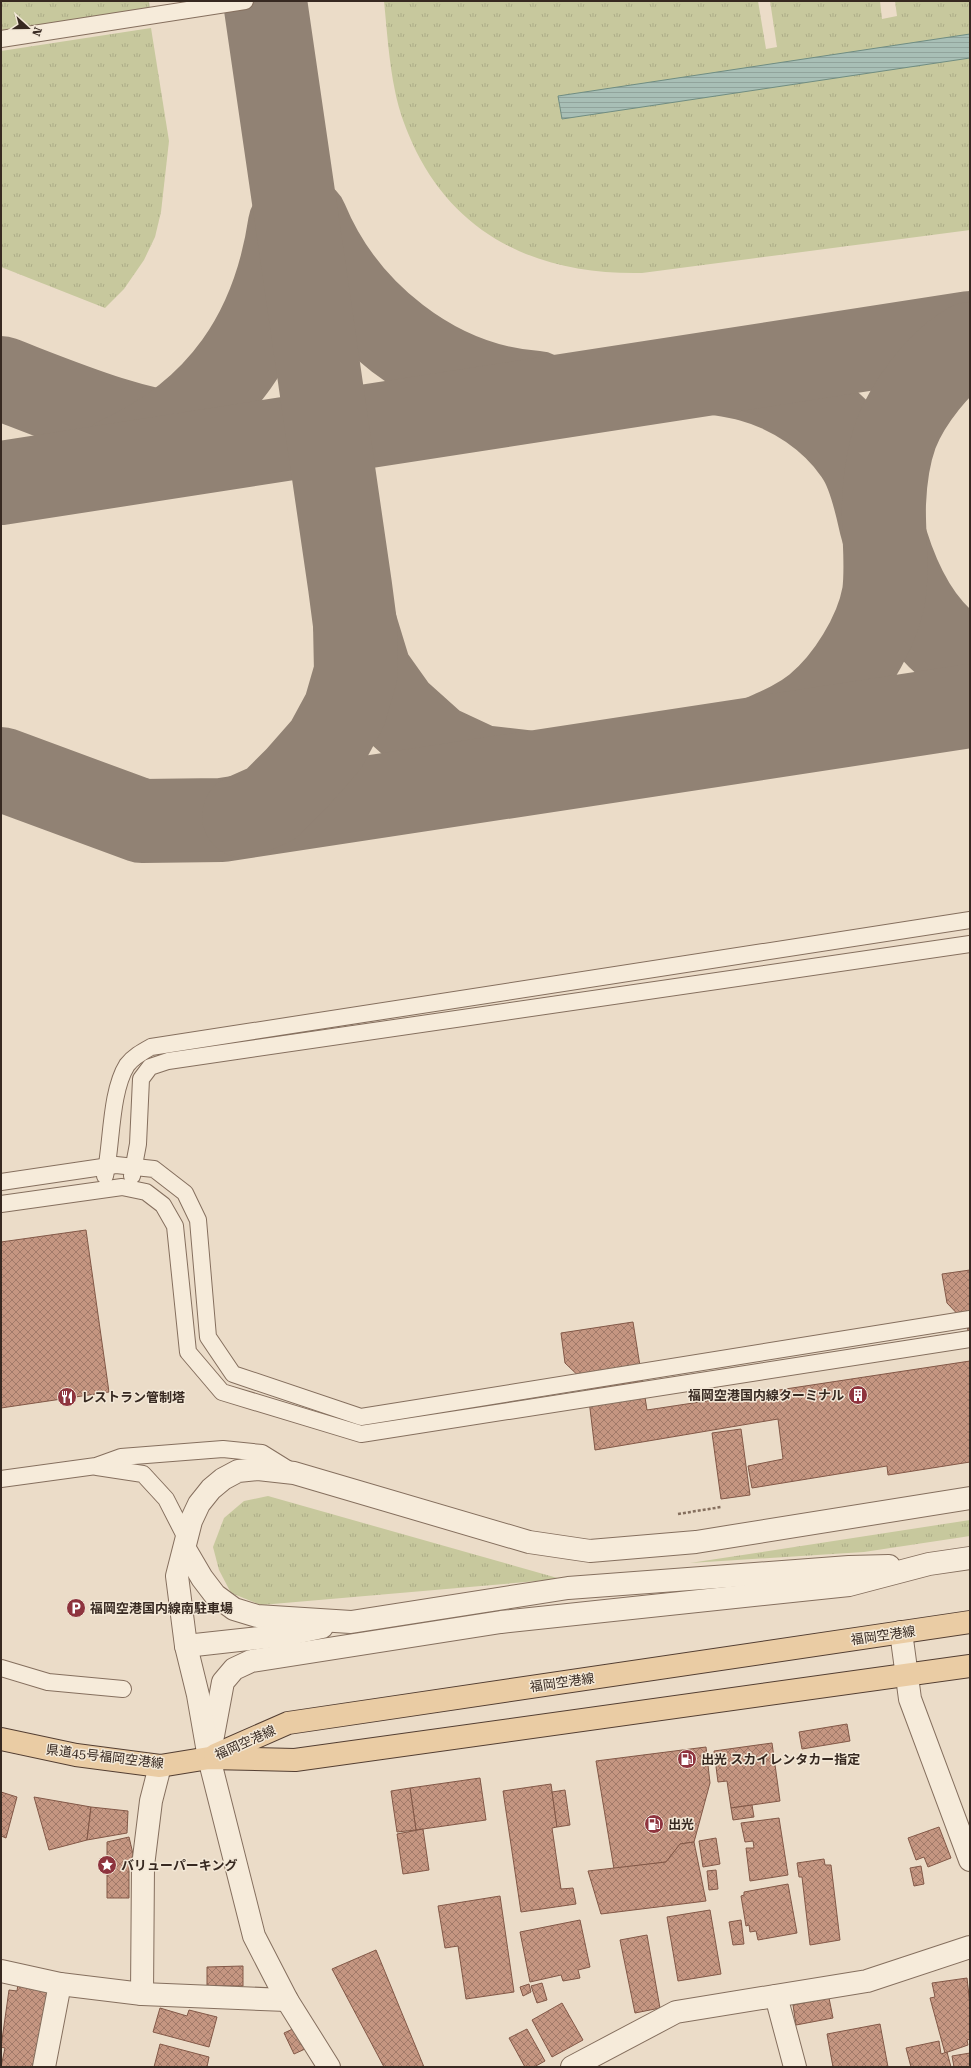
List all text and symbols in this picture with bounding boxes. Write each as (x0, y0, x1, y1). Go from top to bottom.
north arrow (8, 8, 48, 48)
text: N (29, 25, 44, 38)
building icon: 福岡空港国内線ターミナル (847, 1384, 869, 1406)
restaurant icon: レストラン管制塔 (56, 1386, 78, 1408)
place label: 福岡空港国内線ターミナル (688, 1388, 844, 1403)
place label: レストラン管制塔 (81, 1390, 185, 1405)
parking icon: 福岡空港国内線南駐車場 (65, 1597, 87, 1619)
place label: 福岡空港国内線南駐車場 (90, 1601, 233, 1616)
street label: 福岡空港線 (850, 1624, 916, 1647)
street label: 福岡空港線 (529, 1671, 595, 1694)
street label: 福岡空港線 (212, 1722, 278, 1763)
street label: 県道45号福岡空港線 (45, 1742, 165, 1771)
fuel station icon: 出光 スカイレンタカー指定 (676, 1748, 698, 1770)
place label: 出光 スカイレンタカー指定 (701, 1752, 860, 1767)
fuel station icon: 出光 (643, 1813, 665, 1835)
place label: 出光 (668, 1817, 694, 1832)
place icon: バリューパーキング (96, 1854, 118, 1876)
place label: バリューパーキング (121, 1858, 237, 1873)

